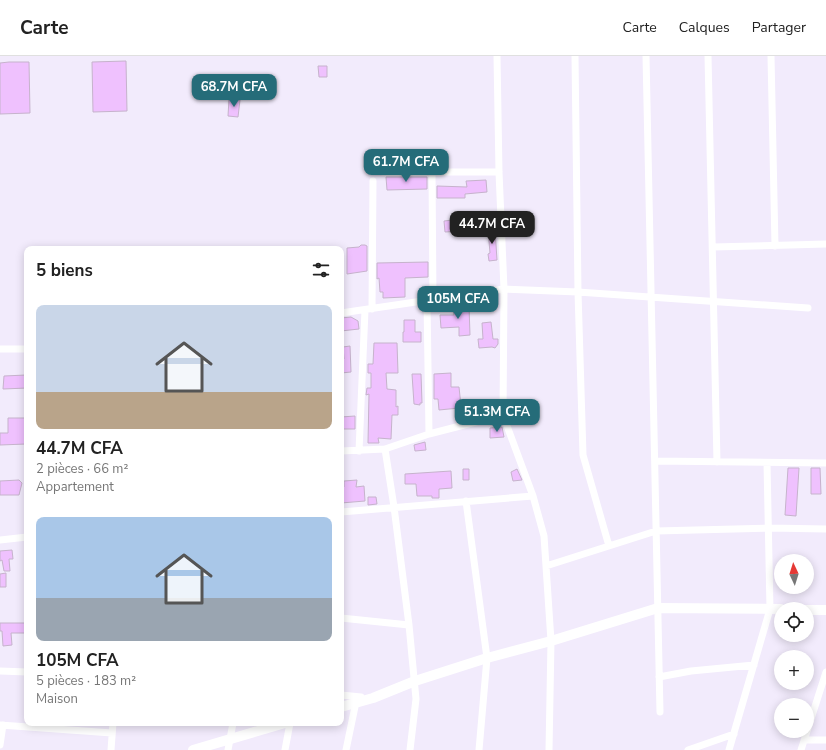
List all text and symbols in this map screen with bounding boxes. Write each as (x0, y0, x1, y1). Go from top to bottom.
text: Carte (20, 15, 68, 41)
text: Carte (623, 18, 657, 37)
text: Calques (679, 18, 730, 37)
text: Partager (752, 18, 806, 37)
pin: 68.7M CFA (188, 74, 280, 108)
text: 68.7M CFA (201, 78, 267, 96)
pin: 61.7M CFA (360, 149, 452, 183)
text: 61.7M CFA (373, 153, 439, 171)
pin: 44.7M CFA (446, 211, 538, 245)
text: 44.7M CFA (459, 215, 525, 233)
text: 5 biens (36, 259, 93, 282)
icon: filters (310, 259, 332, 281)
pin: 105M CFA (417, 286, 499, 320)
text: 105M CFA (426, 290, 490, 308)
icon: home (148, 331, 220, 403)
pin: 51.3M CFA (451, 399, 543, 433)
text: 51.3M CFA (464, 403, 530, 421)
text: 44.7M CFA (36, 437, 123, 460)
text: 2 pièces · 66 m² (36, 460, 128, 478)
text: Appartement (36, 478, 114, 496)
icon: home (148, 543, 220, 615)
north arrow (774, 554, 814, 594)
map controls (774, 554, 814, 738)
button: locate (774, 602, 814, 642)
text: 105M CFA (36, 649, 119, 672)
button: + (774, 650, 814, 690)
text: 5 pièces · 183 m² (36, 672, 136, 690)
text: Maison (36, 690, 78, 708)
button: − (774, 698, 814, 738)

